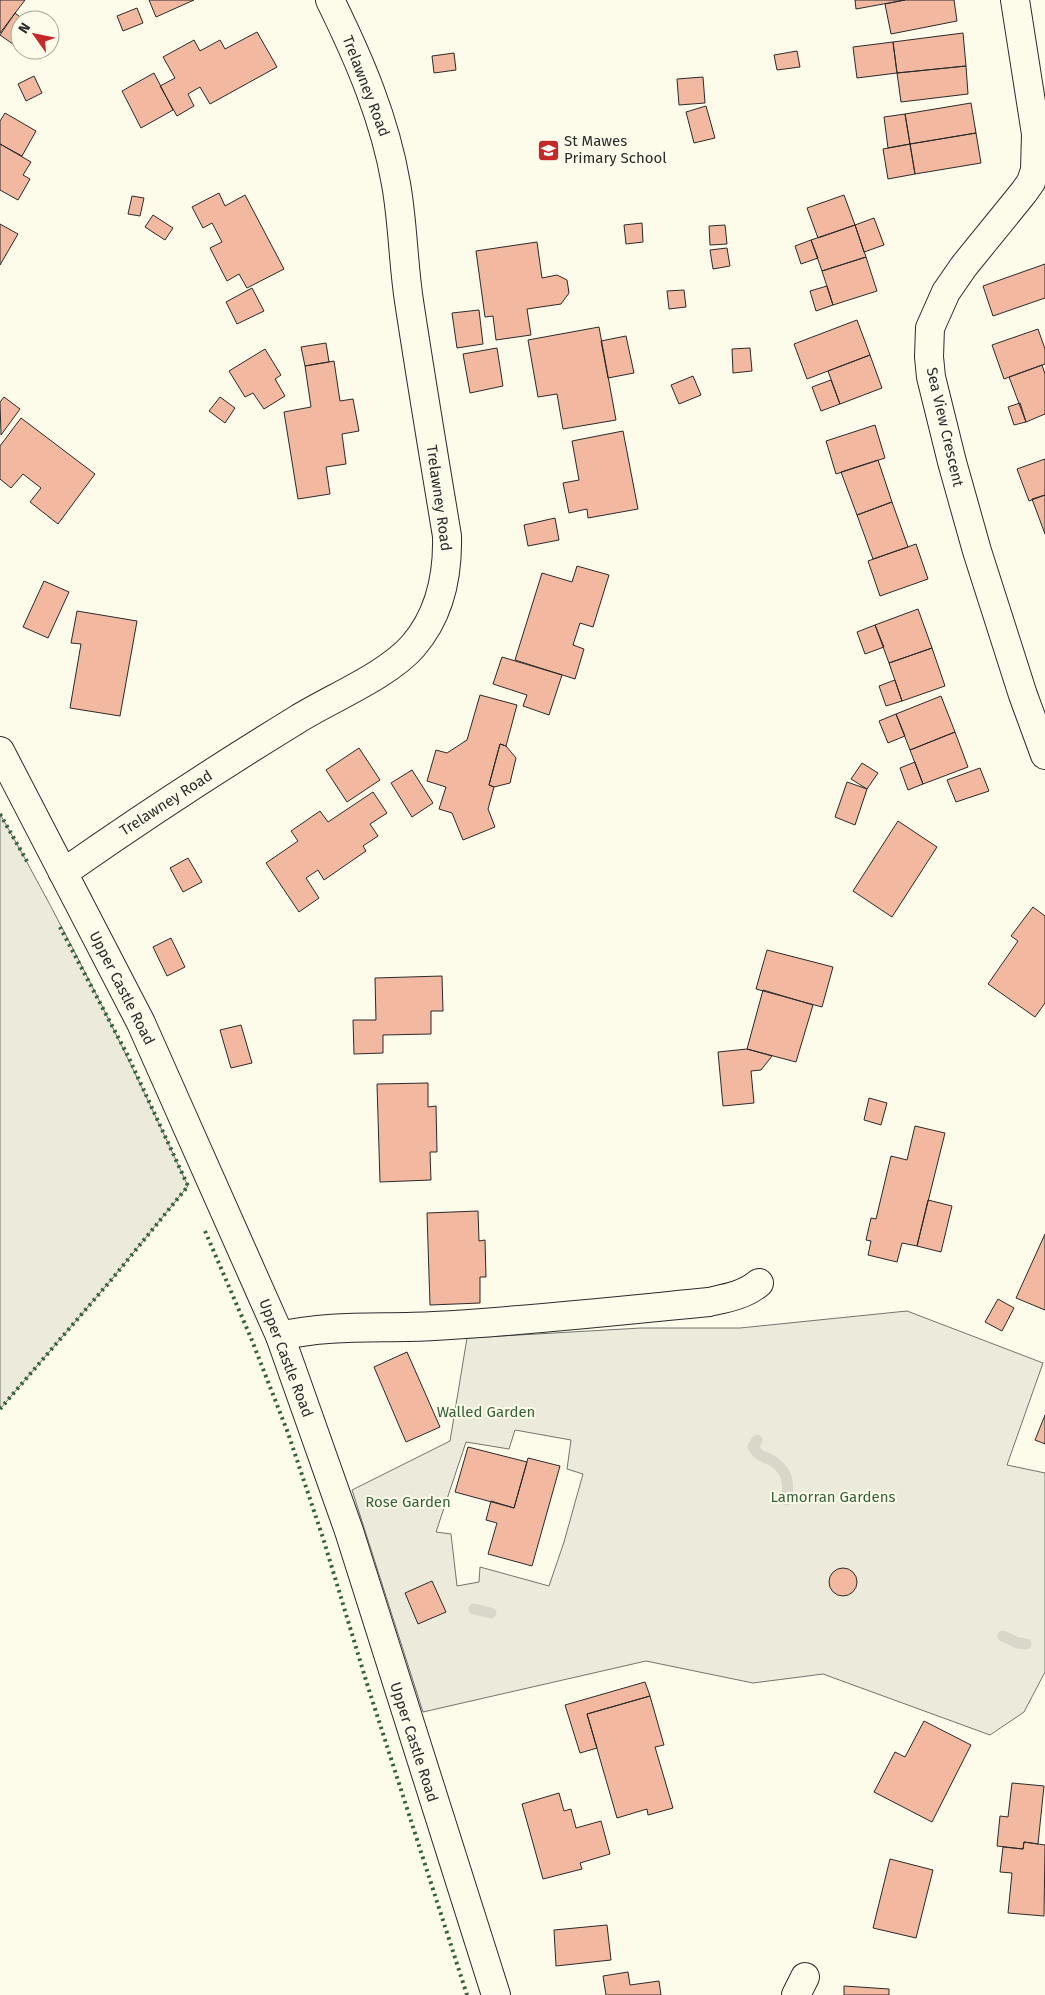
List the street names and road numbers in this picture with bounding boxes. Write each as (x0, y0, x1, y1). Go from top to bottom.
street label: Trelawney Road (338, 33, 394, 139)
street label: Sea View Crescent (923, 366, 968, 489)
street label: Trelawney Road (423, 444, 455, 552)
street label: Trelawney Road (116, 766, 216, 840)
street label: Upper Castle Road (86, 928, 158, 1048)
street label: Upper Castle Road (255, 1296, 317, 1420)
street label: Upper Castle Road (386, 1680, 442, 1804)

